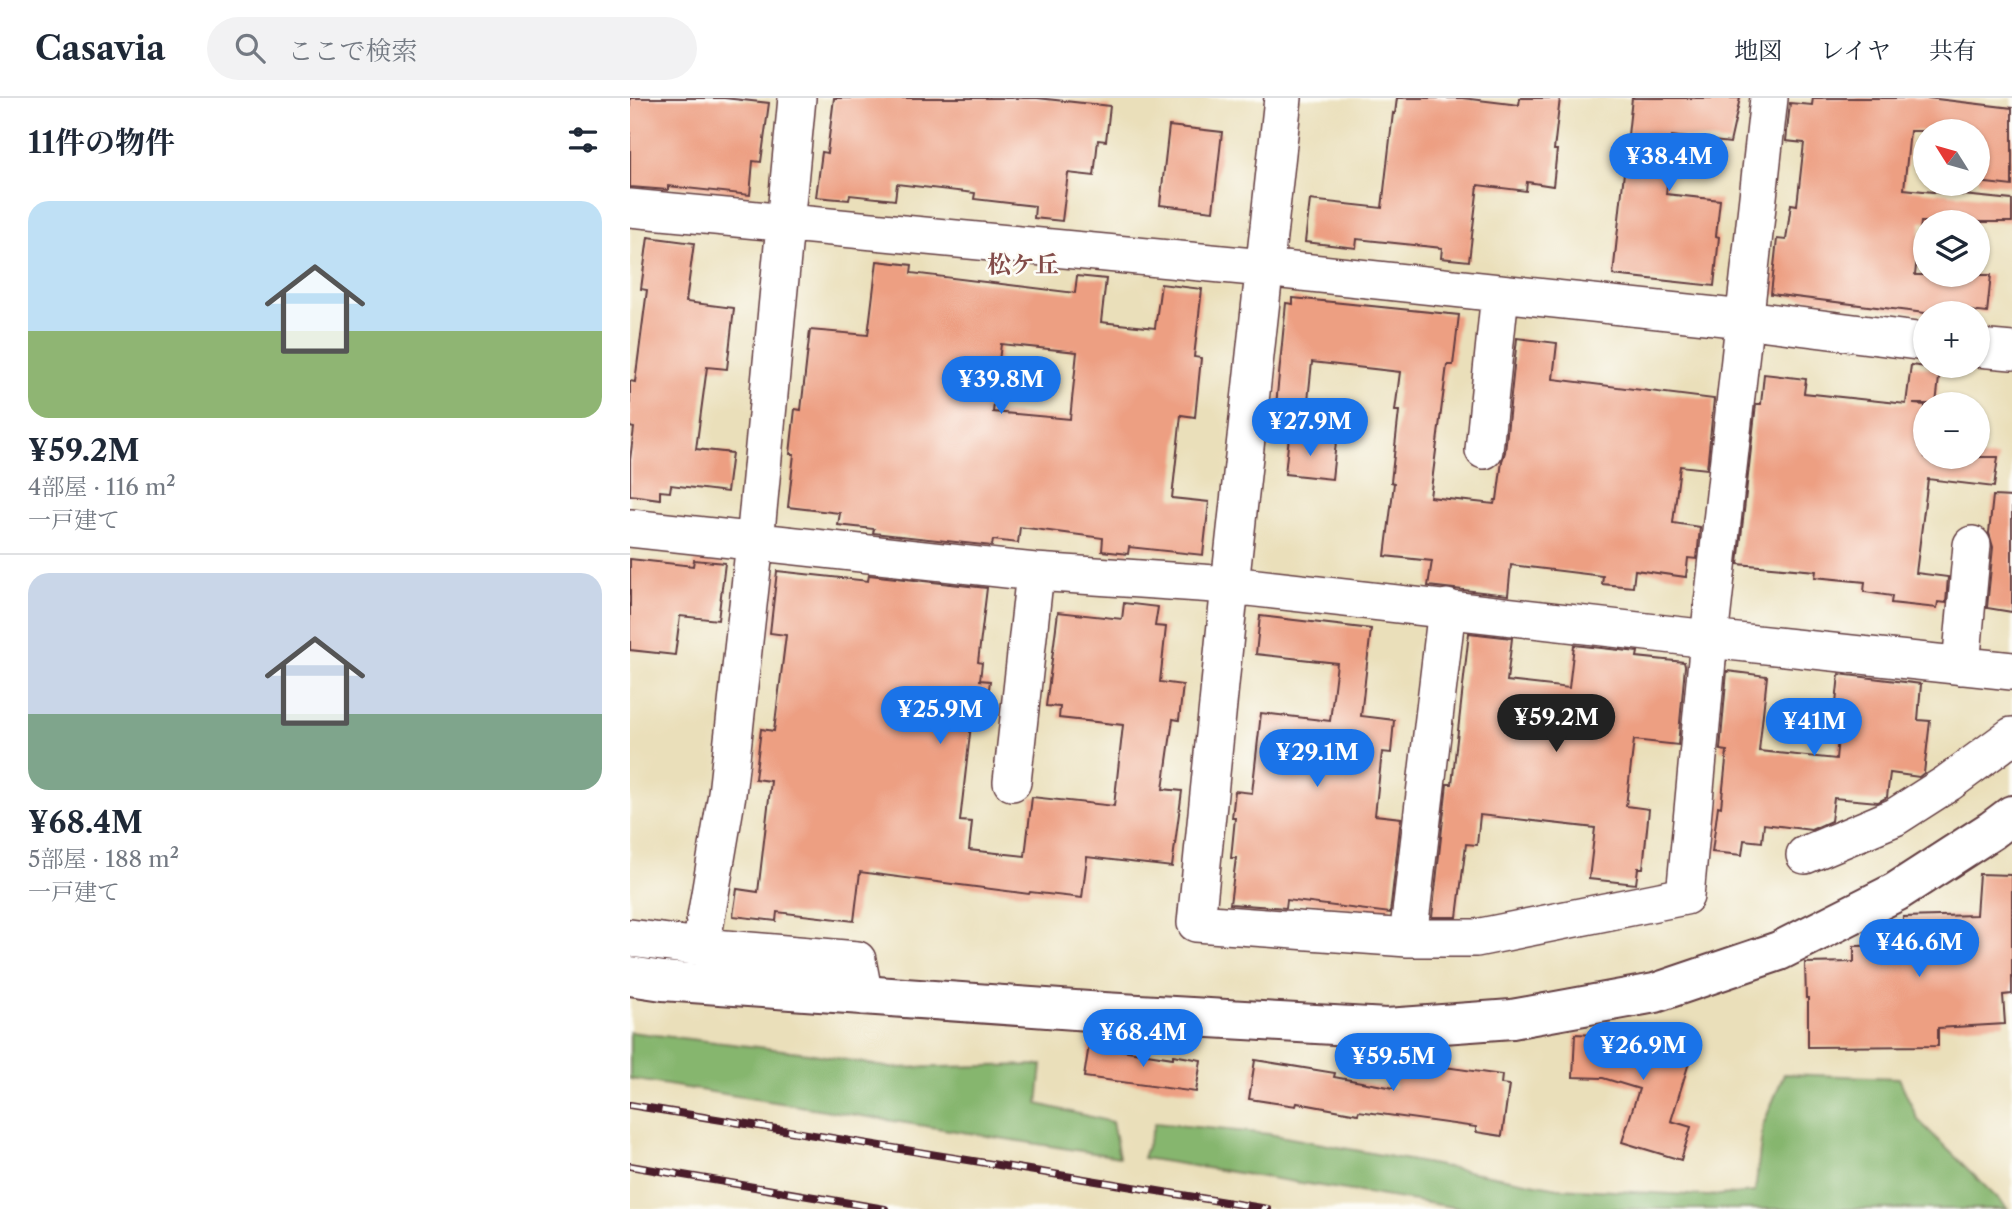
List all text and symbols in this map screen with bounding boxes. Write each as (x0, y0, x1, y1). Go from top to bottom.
search box (207, 17, 697, 80)
text: Casavia (35, 28, 165, 69)
icon: search (231, 29, 269, 67)
text: ここで検索 (287, 35, 417, 67)
text: 地図 (1734, 36, 1782, 65)
text: レイヤ (1820, 36, 1891, 65)
text: 共有 (1929, 36, 1977, 65)
north arrow (1913, 119, 1990, 196)
map controls (1913, 119, 1990, 469)
icon: filters (564, 121, 602, 159)
text: 11件の物件 (28, 124, 175, 161)
pin: ¥38.4M (1612, 134, 1726, 193)
text: ¥38.4M (1625, 142, 1713, 170)
button: layers (1913, 210, 1990, 287)
icon: home (252, 246, 378, 372)
district label: 松ケ丘 (987, 250, 1059, 279)
button: + (1913, 301, 1990, 378)
pin: ¥39.8M (944, 356, 1058, 416)
text: ¥39.8M (958, 365, 1044, 393)
button: − (1913, 392, 1990, 469)
pin: ¥27.9M (1253, 398, 1367, 458)
text: ¥27.9M (1268, 407, 1352, 435)
text: ¥59.2M (28, 432, 140, 469)
text: 4部屋 · 116 m² (28, 473, 176, 501)
text: 一戸建て (28, 506, 120, 534)
icon: home (252, 618, 378, 744)
pin: ¥25.9M (883, 686, 997, 746)
pin: ¥59.2M (1499, 694, 1613, 754)
text: ¥25.9M (897, 695, 983, 723)
pin: ¥41M (1773, 698, 1855, 758)
text: ¥59.2M (1513, 703, 1599, 731)
text: ¥41M (1782, 707, 1846, 735)
pin: ¥29.1M (1260, 730, 1374, 789)
text: ¥29.1M (1275, 738, 1359, 766)
text: ¥68.4M (28, 804, 143, 841)
text: 5部屋 · 188 m² (28, 845, 179, 873)
text: 一戸建て (28, 878, 120, 906)
pin: ¥46.6M (1862, 920, 1976, 979)
text: ¥46.6M (1875, 928, 1963, 956)
pin: ¥68.4M (1086, 1010, 1200, 1069)
text: ¥68.4M (1099, 1018, 1187, 1046)
pin: ¥26.9M (1586, 1023, 1700, 1082)
text: ¥26.9M (1599, 1031, 1687, 1059)
pin: ¥59.5M (1336, 1034, 1450, 1093)
text: ¥59.5M (1351, 1042, 1435, 1070)

